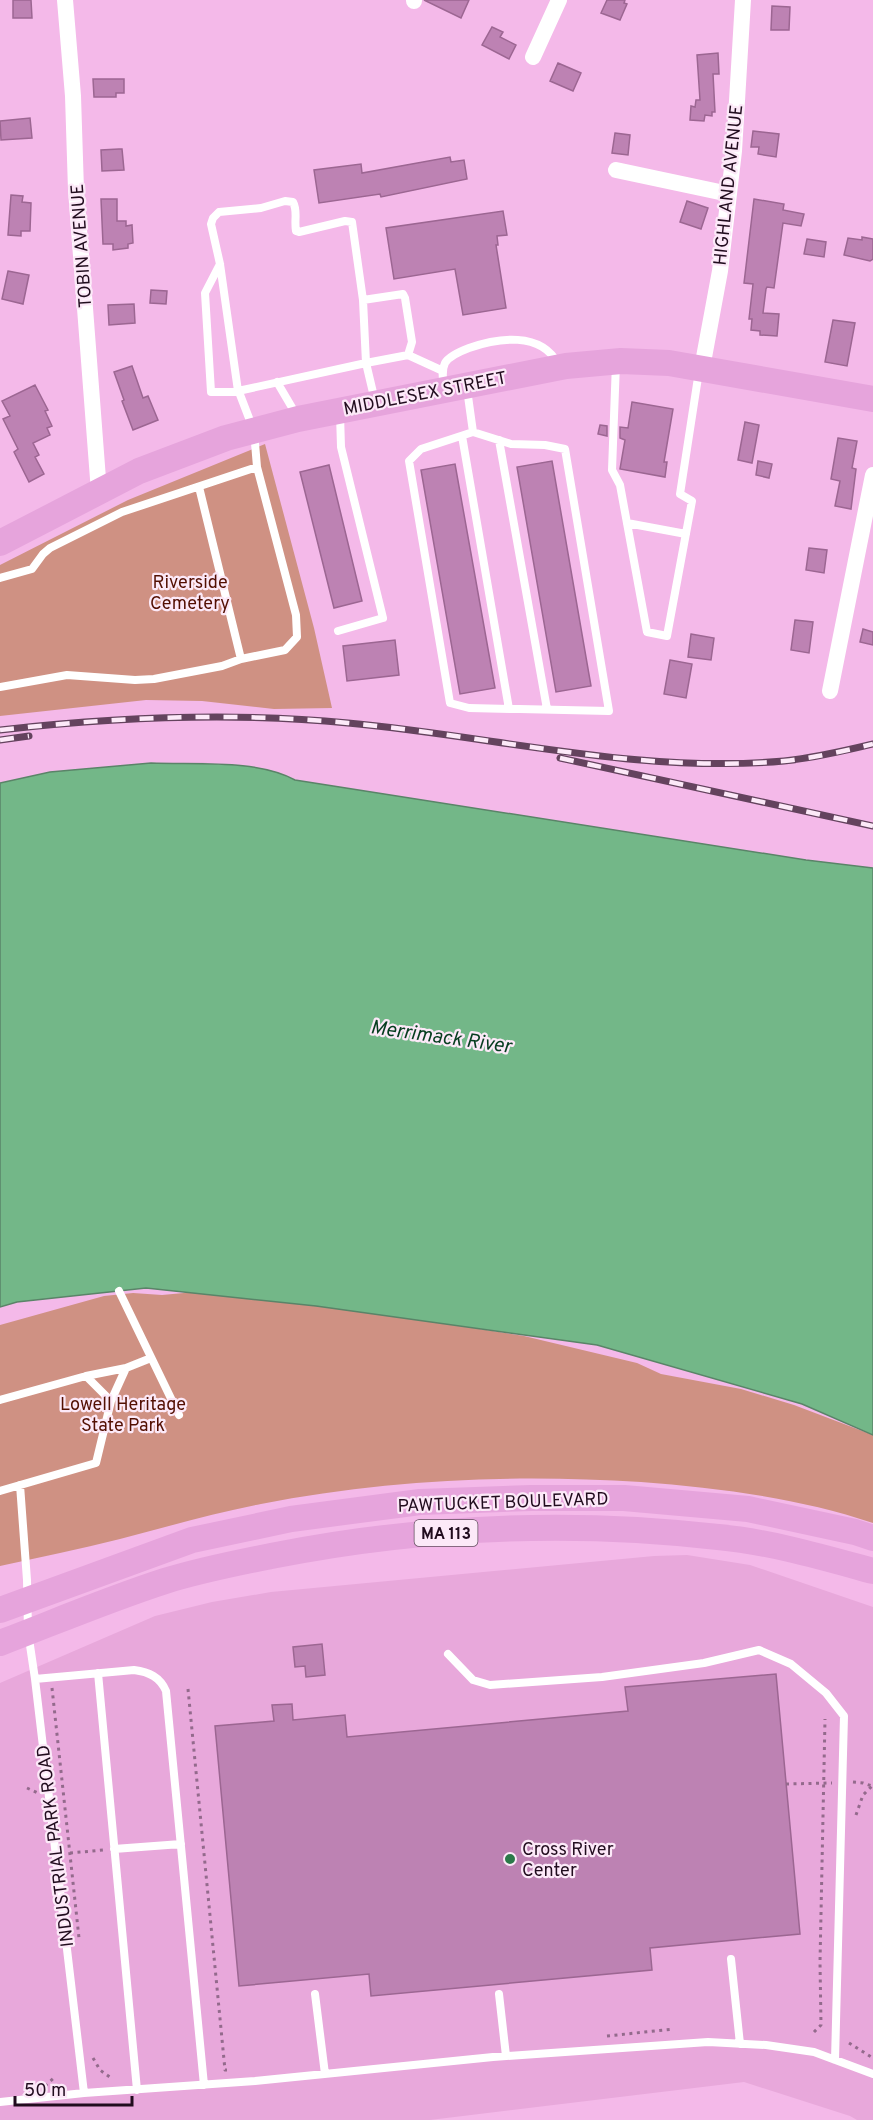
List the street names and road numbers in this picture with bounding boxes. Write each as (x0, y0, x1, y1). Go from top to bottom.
street label: HIGHLAND AVENUE (710, 103, 749, 267)
street label: TOBIN AVENUE (67, 183, 98, 309)
street label: MIDDLESEX STREET (342, 367, 509, 422)
street label: PAWTUCKET BOULEVARD (397, 1488, 609, 1519)
road number: MA 113 (414, 1520, 478, 1546)
street label: INDUSTRIAL PARK ROAD (33, 1743, 80, 1948)

